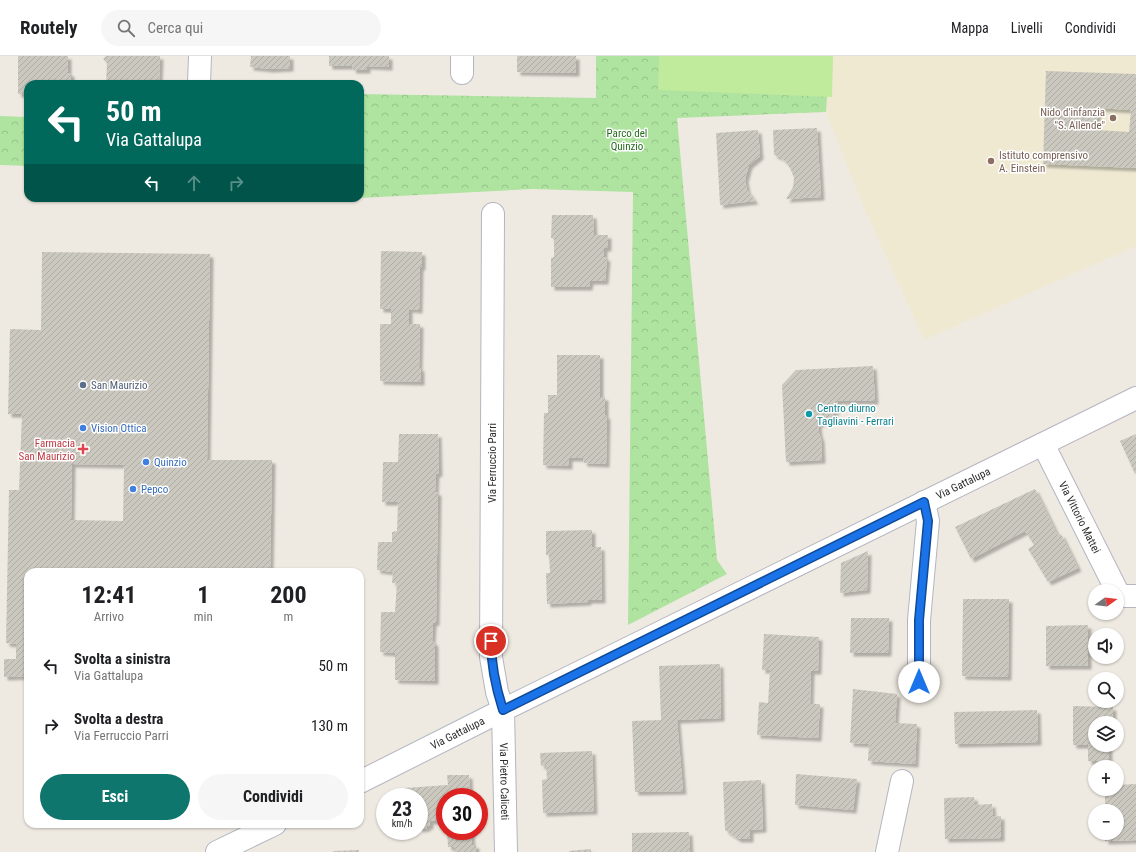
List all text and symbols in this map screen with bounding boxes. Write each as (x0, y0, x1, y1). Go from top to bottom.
search box (101, 10, 381, 46)
text: Routely (20, 16, 77, 39)
icon: search (115, 17, 137, 39)
text: Cerca qui (147, 19, 203, 37)
text: Mappa (951, 20, 989, 36)
text: Livelli (1011, 20, 1043, 36)
text: Condividi (1065, 20, 1116, 36)
text: 50 m (106, 95, 162, 128)
icon: left (40, 96, 92, 148)
place label: Nido d'infanzia "S. Allende" (1040, 106, 1105, 132)
marker: Nido d'infanzia "S. Allende" (1108, 113, 1118, 123)
park label: Parco del Quinzio (607, 127, 647, 153)
text: Via Gattalupa (106, 129, 202, 150)
place label: Istituto comprensivo A. Einstein (999, 149, 1089, 175)
marker: Istituto comprensivo A. Einstein (986, 156, 996, 166)
icon: left (141, 172, 163, 194)
icon: ahead (183, 172, 205, 194)
icon: right (225, 172, 247, 194)
place label: San Maurizio (91, 379, 148, 392)
marker: San Maurizio (78, 380, 88, 390)
place label: Centro diurno Tagliavini - Ferrari (817, 402, 894, 428)
marker: Centro diurno Tagliavini - Ferrari (804, 409, 814, 419)
place label: Vision Ottica (91, 422, 147, 435)
marker: Vision Ottica (78, 423, 88, 433)
street label: Via Ferruccio Parri (486, 423, 499, 503)
place label: Farmacia San Maurizio (19, 437, 75, 463)
marker: Farmacia San Maurizio (78, 444, 88, 454)
place label: Quinzio (154, 456, 187, 469)
marker: Quinzio (141, 457, 151, 467)
street label: Via Gattalupa (934, 464, 992, 502)
street label: Via Vittorio Mattei (1056, 479, 1103, 555)
place label: Pepco (141, 483, 169, 496)
marker: Pepco (128, 484, 138, 494)
text: 12:41 (81, 581, 136, 609)
text: 1 (197, 581, 209, 609)
text: 200 (270, 581, 307, 609)
north arrow (1088, 584, 1124, 620)
map controls (1088, 584, 1124, 840)
text: Arrivo (94, 609, 124, 624)
text: min (194, 609, 213, 624)
text: m (284, 609, 293, 624)
pin (474, 624, 508, 658)
button: sound (1088, 628, 1124, 664)
icon: arrive (480, 630, 502, 652)
text: Svolta a sinistra (74, 650, 171, 668)
icon: left (40, 655, 62, 677)
text: 50 m (318, 657, 348, 675)
position arrow (898, 661, 940, 703)
text: Via Gattalupa (74, 668, 143, 683)
button: search (1088, 672, 1124, 708)
text: Svolta a destra (74, 710, 163, 728)
street label: Via Gattalupa (428, 714, 486, 752)
icon: right (40, 715, 62, 737)
button: layers (1088, 716, 1124, 752)
text: 130 m (311, 717, 348, 735)
text: Via Ferruccio Parri (74, 728, 169, 743)
street label: Via Pietro Caliceti (497, 743, 512, 820)
button: + (1088, 760, 1124, 796)
button: Esci (40, 774, 190, 820)
button: Condividi (198, 774, 348, 820)
speed limit sign: 30 (436, 788, 488, 840)
text: 23 (392, 797, 412, 821)
button: − (1088, 804, 1124, 840)
text: km/h (392, 818, 412, 829)

